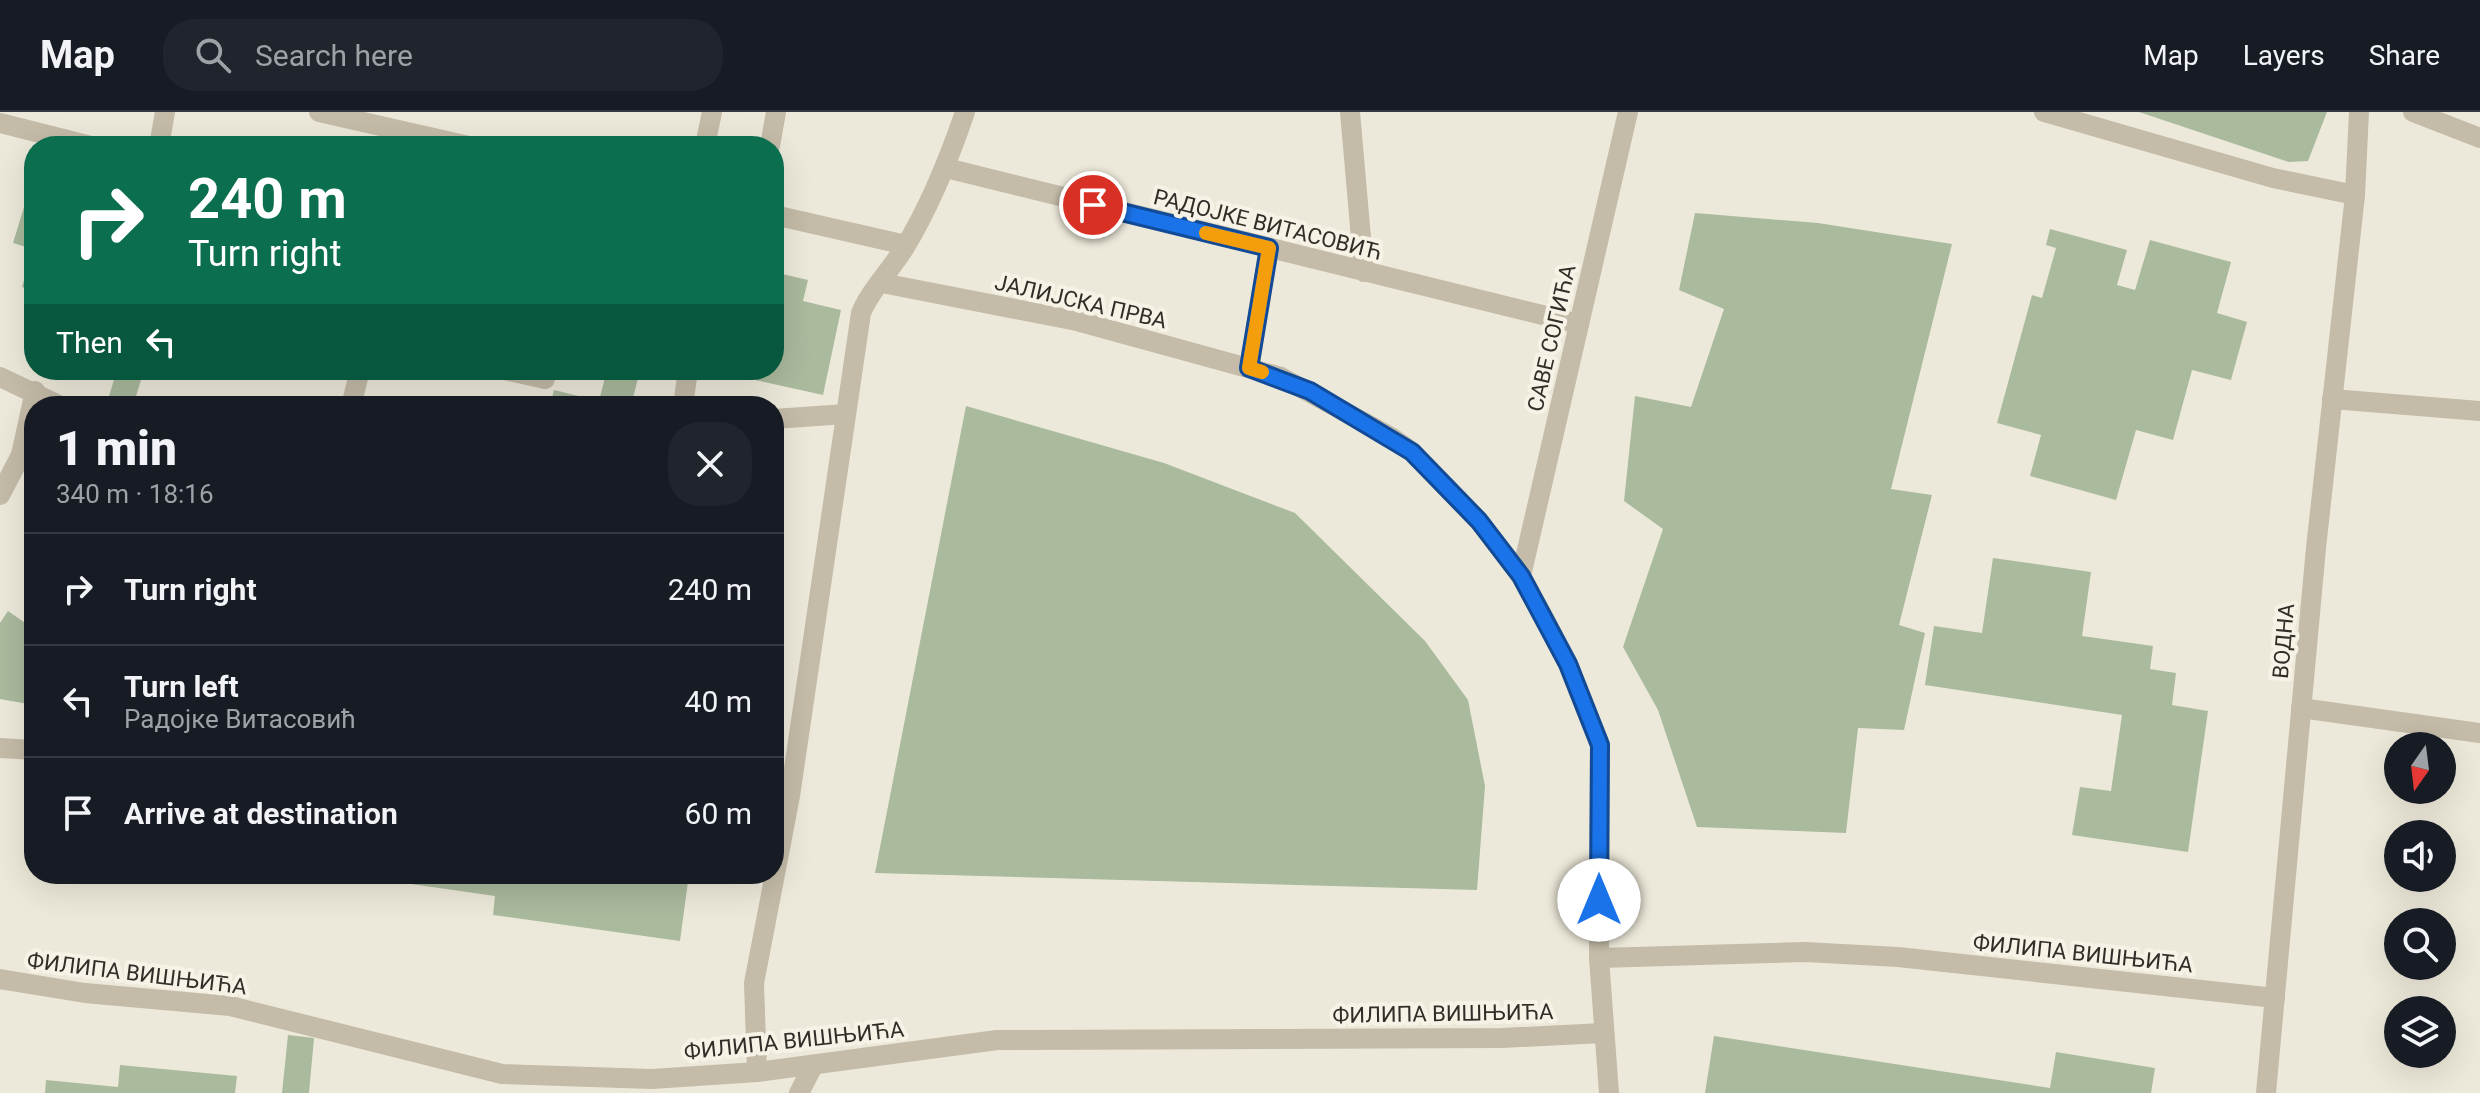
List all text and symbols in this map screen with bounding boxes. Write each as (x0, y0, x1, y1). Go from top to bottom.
search box (163, 19, 723, 91)
text: Map (40, 33, 115, 77)
icon: search (191, 33, 235, 77)
text: Search here (255, 38, 413, 73)
text: Map (2143, 39, 2199, 72)
text: Layers (2243, 39, 2325, 72)
text: Share (2369, 39, 2440, 72)
text: 240 m (188, 166, 347, 232)
icon: right (56, 168, 160, 272)
pin (1059, 171, 1127, 239)
icon: arrive (1071, 183, 1115, 227)
street label: РАДОЈКЕ ВИТАСОВИЋ (1151, 184, 1385, 265)
text: Turn right (188, 233, 341, 275)
street label: САВЕ СОГИЋА (1522, 262, 1581, 414)
street label: ЈАЛИЈСКА ПРВА (992, 270, 1170, 334)
icon: left (139, 320, 183, 364)
text: Then (56, 325, 123, 360)
text: 1 min (56, 420, 177, 477)
button: close (668, 422, 752, 506)
text: 340 m · 18:16 (56, 479, 214, 509)
icon: right (56, 567, 100, 611)
text: Turn right (124, 572, 257, 607)
text: 240 m (668, 572, 752, 607)
street label: ВОДНА (2268, 602, 2299, 680)
text: Turn left (124, 669, 239, 704)
icon: left (56, 679, 100, 723)
text: 40 m (685, 684, 752, 719)
text: Радојке Витасовић (124, 704, 356, 734)
north arrow (2384, 732, 2456, 804)
map controls (2384, 732, 2456, 1068)
icon: arrive (56, 791, 100, 835)
text: Arrive at destination (124, 796, 398, 831)
text: 60 m (685, 796, 752, 831)
button: sound (2384, 820, 2456, 892)
position arrow (1557, 858, 1641, 942)
button: search (2384, 908, 2456, 980)
street label: ФИЛИПА ВИШЊИЋА (1972, 930, 2195, 978)
street label: ФИЛИПА ВИШЊИЋА (26, 948, 249, 999)
button: layers (2384, 996, 2456, 1068)
street label: ФИЛИПА ВИШЊИЋА (1332, 999, 1554, 1028)
street label: ФИЛИПА ВИШЊИЋА (683, 1016, 906, 1064)

